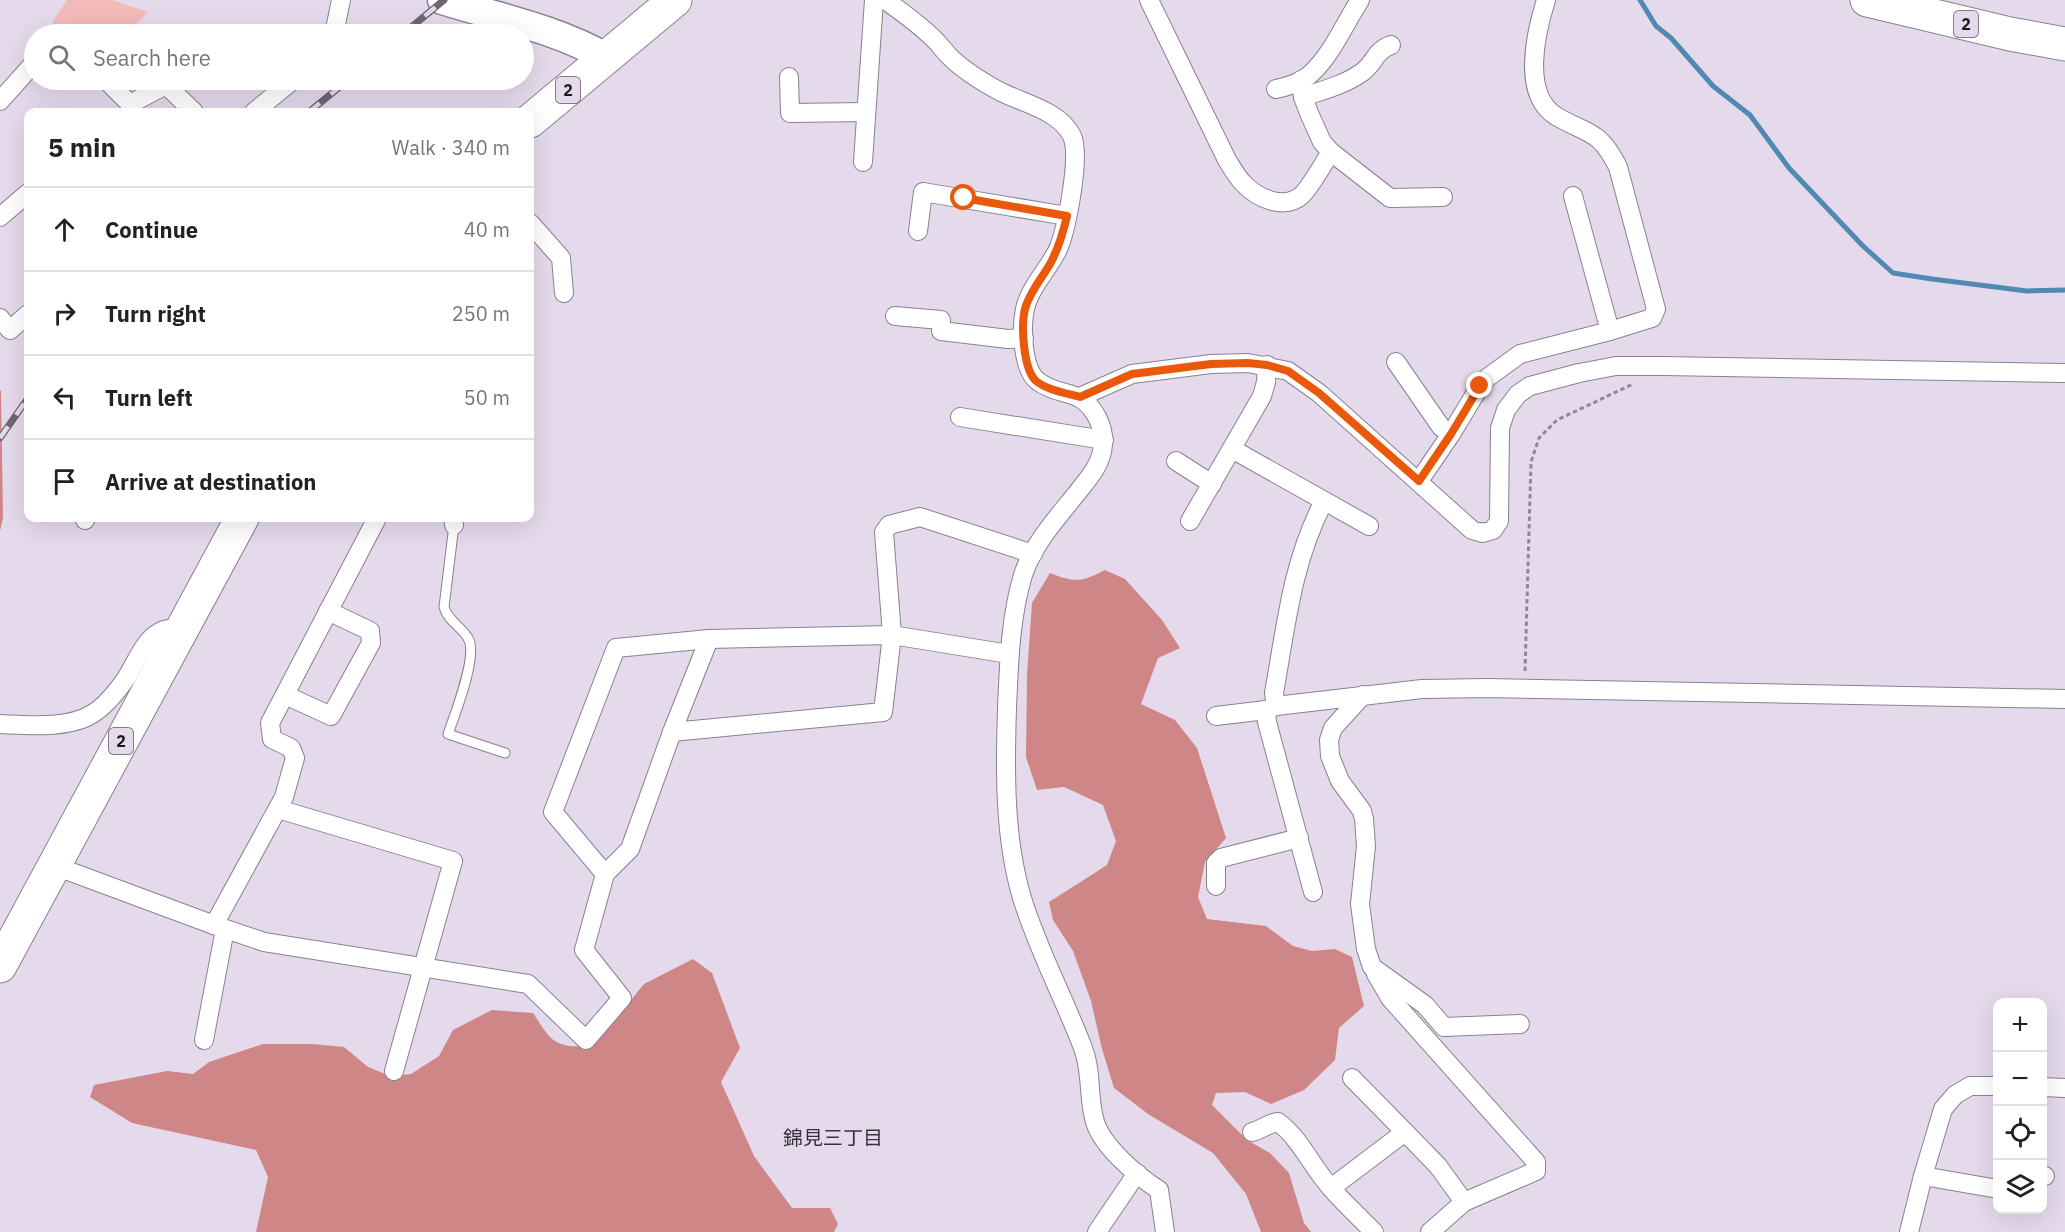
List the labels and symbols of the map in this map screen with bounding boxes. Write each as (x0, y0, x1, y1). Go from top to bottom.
road number: 2 (1954, 11, 1978, 37)
road number: 2 (556, 77, 580, 103)
route start (950, 184, 976, 210)
route end (1466, 372, 1492, 398)
road number: 2 (109, 728, 133, 754)
district label: 錦見三丁目 (783, 1124, 883, 1151)

